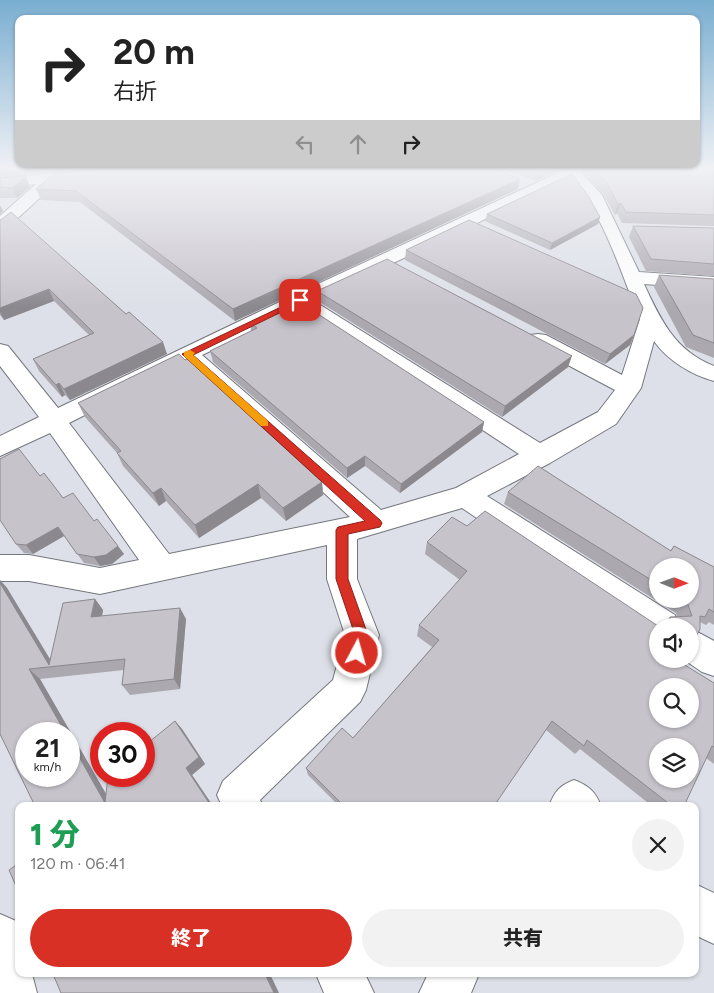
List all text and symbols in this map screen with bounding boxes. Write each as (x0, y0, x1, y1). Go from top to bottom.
text: 20 m (113, 31, 195, 73)
icon: right (30, 35, 95, 100)
text: 右折 (113, 78, 157, 105)
icon: left (291, 130, 319, 158)
icon: ahead (344, 130, 372, 158)
icon: right (397, 130, 425, 158)
pin (279, 279, 321, 321)
icon: arrive (286, 286, 314, 314)
north arrow (649, 558, 699, 608)
map controls (649, 558, 699, 788)
button: sound (649, 618, 699, 668)
position arrow (330, 626, 382, 678)
button: search (649, 678, 699, 728)
speed limit sign: 30 (90, 722, 155, 787)
text: 21 (35, 733, 60, 763)
button: layers (649, 738, 699, 788)
text: km/h (34, 760, 61, 774)
text: 1 分 (30, 816, 80, 853)
button: close (632, 819, 684, 871)
text: 120 m · 06:41 (30, 854, 125, 873)
button: 終了 (30, 909, 352, 967)
button: 共有 (362, 909, 684, 967)

